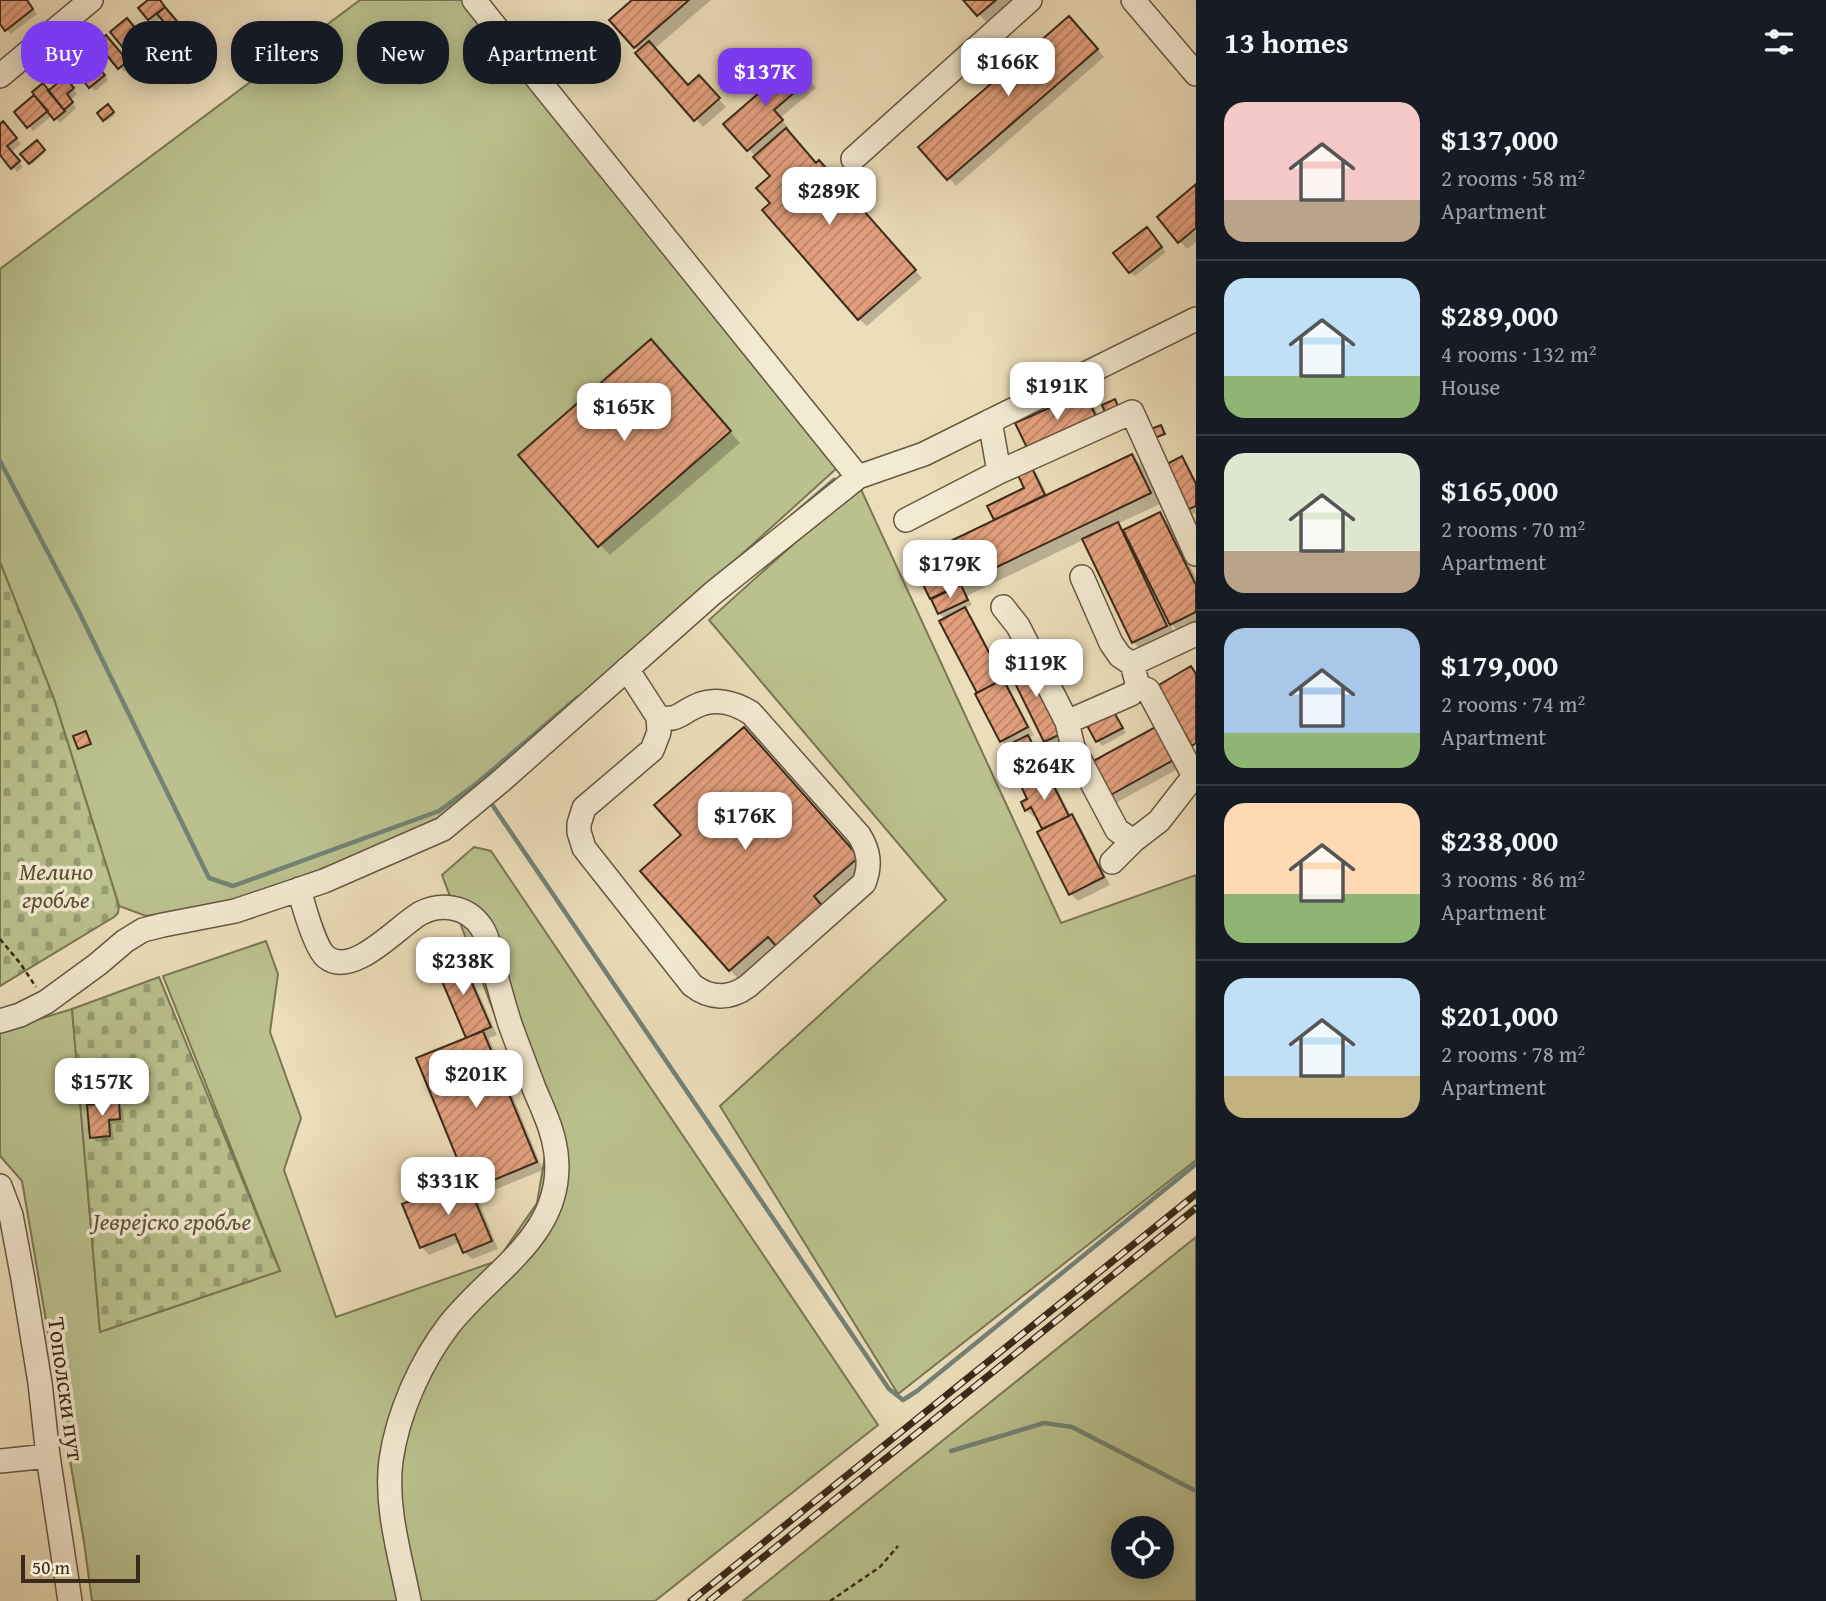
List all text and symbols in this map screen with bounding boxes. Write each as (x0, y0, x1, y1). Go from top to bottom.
text: 13 homes (1224, 20, 1349, 64)
chip: Buy (21, 21, 108, 84)
chip: Rent (122, 21, 217, 84)
chip: Filters (231, 21, 343, 84)
chip: New (357, 21, 449, 84)
chip: Apartment (463, 21, 621, 84)
icon: filters (1760, 23, 1798, 61)
pin: $166K (959, 38, 1057, 98)
text: $166K (977, 44, 1039, 77)
pin: $137K (716, 48, 814, 108)
text: $137K (734, 54, 796, 87)
text: $137,000 (1441, 117, 1558, 161)
icon: home (1280, 130, 1364, 214)
text: 2 rooms · 58 m² (1441, 161, 1585, 194)
pin: $289K (780, 168, 878, 227)
text: $289K (798, 173, 860, 206)
text: Apartment (1441, 194, 1546, 227)
text: $289,000 (1441, 293, 1558, 337)
icon: home (1280, 306, 1364, 390)
text: 4 rooms · 132 m² (1441, 337, 1596, 370)
pin: $191K (1008, 362, 1106, 422)
text: $191K (1026, 368, 1088, 401)
text: House (1441, 370, 1500, 403)
pin: $165K (575, 384, 673, 443)
text: $165K (593, 389, 655, 422)
text: $165,000 (1441, 468, 1558, 512)
icon: home (1280, 481, 1364, 565)
text: 2 rooms · 70 m² (1441, 512, 1585, 545)
pin: $179K (901, 540, 999, 600)
text: Apartment (1441, 545, 1546, 578)
text: $179K (919, 546, 981, 579)
pin: $119K (987, 640, 1085, 699)
text: $179,000 (1441, 643, 1558, 687)
text: $119K (1005, 645, 1067, 678)
icon: home (1280, 656, 1364, 740)
text: 2 rooms · 74 m² (1441, 687, 1585, 720)
text: Apartment (1441, 720, 1546, 753)
pin: $264K (995, 742, 1093, 802)
text: $264K (1013, 748, 1075, 781)
pin: $176K (696, 792, 794, 852)
text: $176K (714, 798, 776, 831)
text: $238,000 (1441, 818, 1558, 862)
icon: home (1280, 831, 1364, 915)
park label: Мелино гробље (19, 854, 93, 917)
text: 3 rooms · 86 m² (1441, 862, 1585, 895)
text: Apartment (1441, 895, 1546, 928)
pin: $238K (414, 937, 512, 997)
text: $238K (432, 943, 494, 976)
text: $201,000 (1441, 993, 1558, 1037)
icon: home (1280, 1006, 1364, 1090)
text: 2 rooms · 78 m² (1441, 1037, 1585, 1070)
pin: $201K (427, 1050, 525, 1110)
text: $201K (445, 1056, 507, 1089)
pin: $157K (53, 1058, 151, 1118)
text: $157K (71, 1064, 133, 1097)
text: Apartment (1441, 1070, 1546, 1103)
pin: $331K (399, 1158, 497, 1217)
text: $331K (417, 1163, 479, 1196)
park label: Јеврејско гробље (89, 1204, 251, 1239)
street label: Тополски пут (39, 1315, 94, 1463)
map controls (1111, 1516, 1174, 1579)
button: locate (1111, 1516, 1174, 1579)
scale bar (21, 1552, 140, 1584)
text: 50 m (32, 1553, 70, 1581)

